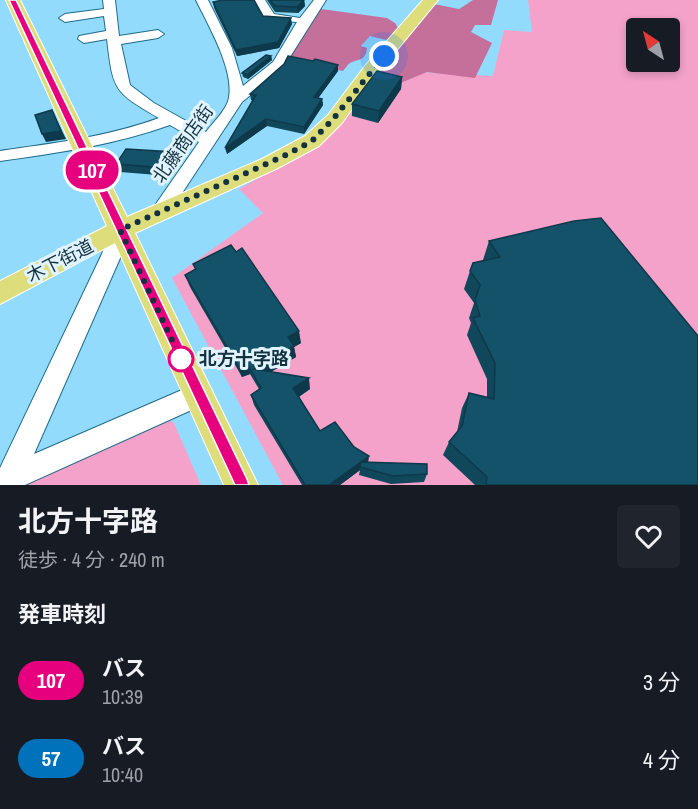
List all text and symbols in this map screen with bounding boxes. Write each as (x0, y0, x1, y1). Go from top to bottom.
north arrow (626, 18, 680, 72)
map controls (626, 18, 680, 72)
your location (369, 41, 399, 71)
street label: 北藤商店街 (147, 100, 219, 188)
line badge: 107 (58, 150, 127, 190)
text: 107 (78, 156, 106, 185)
street label: 木下街道 (22, 233, 98, 288)
marker: 北方十字路 (168, 346, 194, 372)
place label: 北方十字路 (199, 346, 289, 371)
text: 北方十字路 (18, 502, 158, 540)
button: heart (617, 505, 680, 568)
text: 徒歩 · 4 分 · 240 m (18, 546, 165, 573)
text: 発車時刻 (18, 599, 106, 629)
text: バス (102, 653, 146, 683)
text: 107 (37, 666, 65, 695)
text: 3 分 (643, 667, 680, 697)
text: 10:39 (102, 683, 143, 710)
text: バス (102, 731, 146, 761)
text: 57 (41, 744, 61, 773)
text: 4 分 (643, 745, 680, 775)
text: 10:40 (102, 761, 143, 788)

